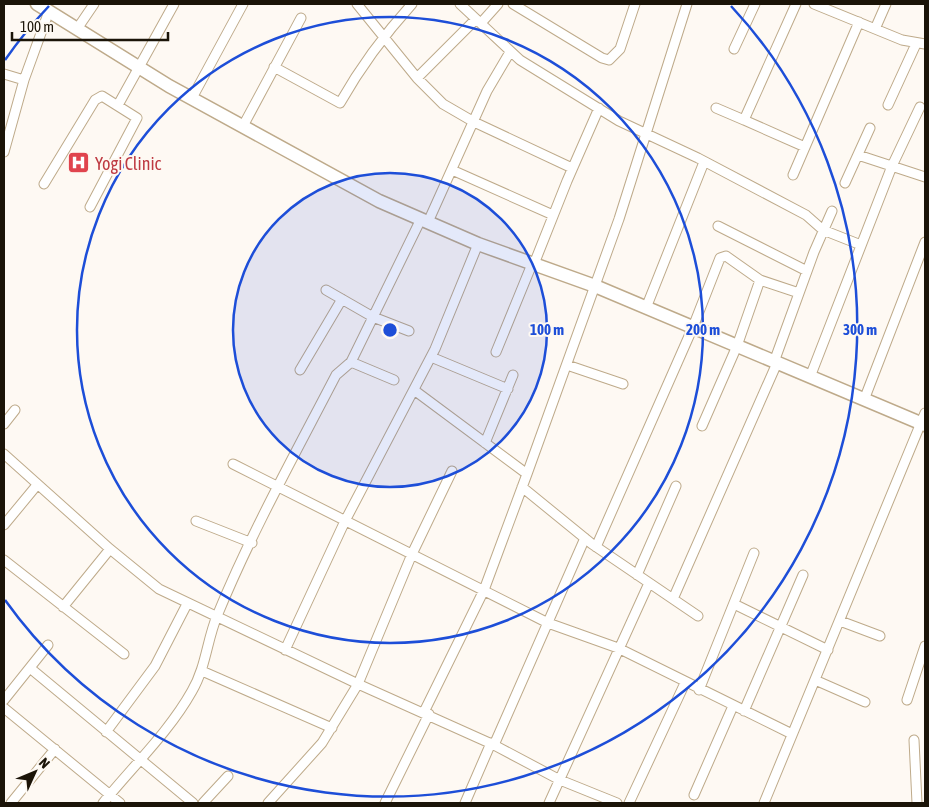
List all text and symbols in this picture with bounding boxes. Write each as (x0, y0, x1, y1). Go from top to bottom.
scale bar (12, 10, 169, 42)
text: 100 m (20, 18, 54, 35)
hospital icon: Yogi Clinic (67, 151, 91, 175)
place label: Yogi Clinic (95, 153, 162, 174)
centre of rings (381, 321, 399, 339)
text: 100 m (530, 321, 564, 338)
text: 200 m (686, 321, 720, 338)
text: 300 m (843, 321, 877, 338)
north arrow (10, 747, 60, 797)
text: N (36, 754, 53, 771)

